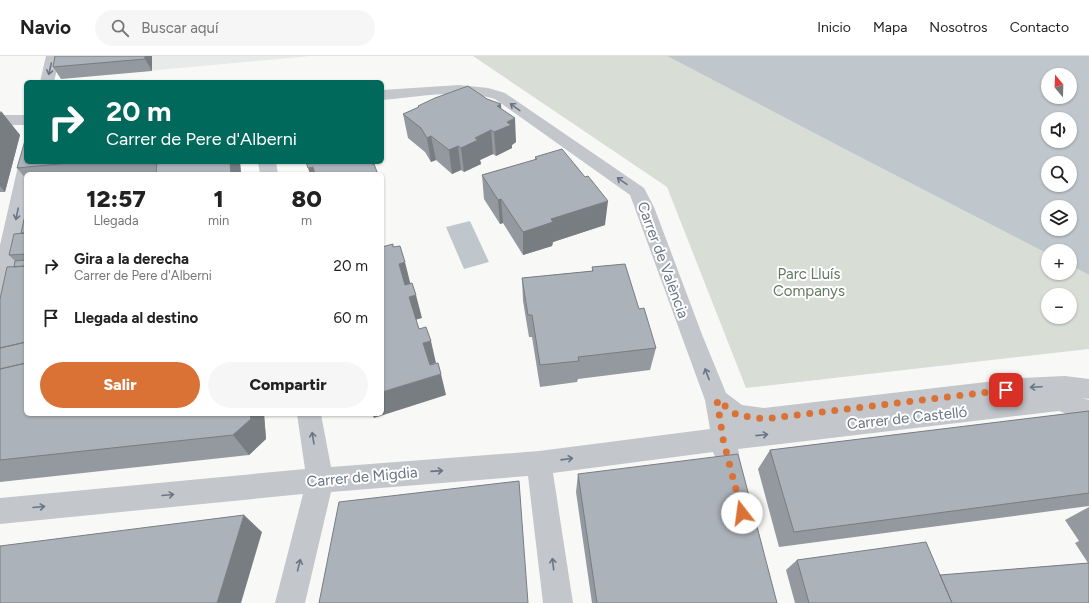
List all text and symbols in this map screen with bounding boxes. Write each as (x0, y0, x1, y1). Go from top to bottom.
search box (95, 10, 375, 46)
text: Navio (20, 16, 71, 39)
icon: search (109, 17, 131, 39)
text: Buscar aquí (141, 19, 218, 37)
text: Inicio (817, 19, 851, 36)
text: Mapa (873, 19, 907, 36)
text: Nosotros (929, 19, 988, 36)
text: Contacto (1010, 19, 1069, 36)
one-way arrow (45, 62, 53, 75)
north arrow (1041, 68, 1077, 104)
map controls (1041, 68, 1077, 324)
text: 20 m (106, 94, 171, 128)
icon: right (40, 96, 92, 148)
one-way arrow (509, 103, 520, 112)
button: sound (1041, 112, 1077, 148)
text: Carrer de Pere d'Alberni (106, 128, 297, 150)
button: search (1041, 156, 1077, 192)
one-way arrow (616, 177, 627, 185)
text: 12:57 (86, 184, 146, 213)
text: 1 (214, 184, 224, 213)
text: 80 (291, 184, 322, 213)
street label: Carrer de València (634, 199, 692, 321)
button: layers (1041, 200, 1077, 236)
one-way arrow (12, 207, 20, 220)
text: Llegada (93, 213, 139, 228)
text: min (208, 213, 229, 228)
text: m (301, 213, 312, 228)
button: + (1041, 244, 1077, 280)
text: Gira a la derecha (74, 250, 189, 268)
icon: right (40, 255, 62, 277)
text: 20 m (334, 257, 368, 275)
park label: Parc Lluís Companys (773, 265, 845, 300)
text: Carrer de Pere d'Alberni (74, 268, 212, 283)
button: − (1041, 288, 1077, 324)
icon: arrive (40, 307, 62, 329)
text: Llegada al destino (74, 309, 198, 327)
text: 60 m (333, 309, 368, 327)
button: Salir (40, 362, 200, 408)
button: Compartir (208, 362, 368, 408)
one-way arrow (702, 369, 710, 381)
pin (989, 373, 1023, 407)
icon: arrive (995, 379, 1017, 401)
one-way arrow (1030, 384, 1043, 391)
street label: Carrer de Castelló (846, 403, 968, 433)
one-way arrow (755, 431, 768, 438)
one-way arrow (309, 432, 317, 445)
one-way arrow (560, 455, 573, 463)
street label: Carrer de Migdia (306, 463, 418, 491)
one-way arrow (430, 467, 443, 475)
one-way arrow (161, 491, 174, 498)
position arrow (721, 492, 763, 534)
one-way arrow (32, 503, 45, 511)
one-way arrow (549, 558, 556, 571)
one-way arrow (296, 559, 303, 572)

